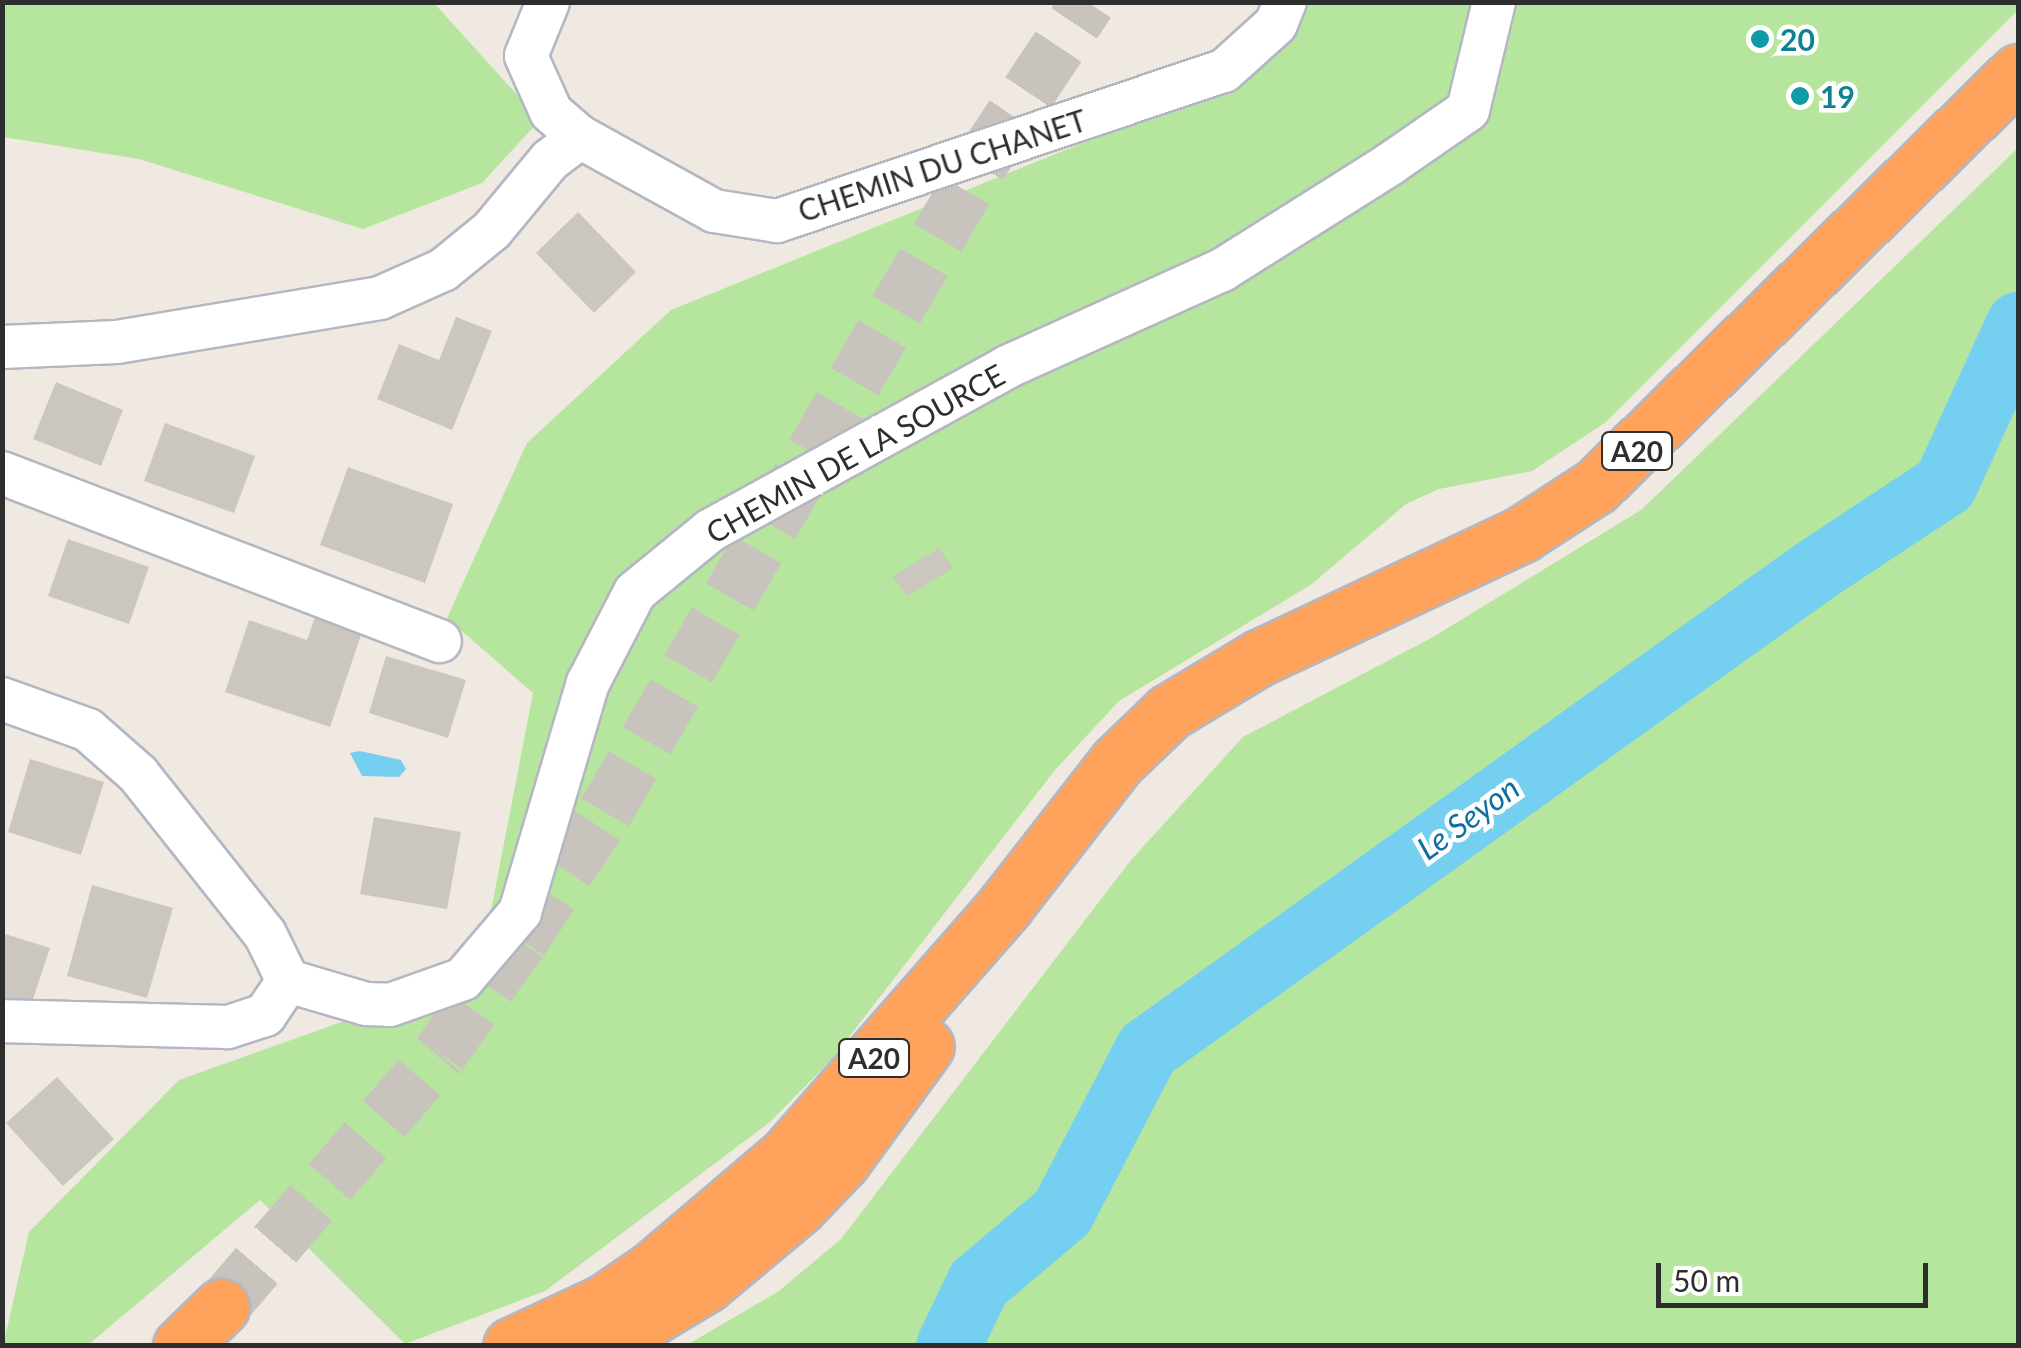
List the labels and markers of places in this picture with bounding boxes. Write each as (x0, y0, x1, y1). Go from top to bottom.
place label: 20 (1780, 21, 1815, 57)
marker: 20 (1749, 28, 1771, 50)
place label: 19 (1820, 78, 1855, 114)
marker: 19 (1789, 85, 1811, 107)

